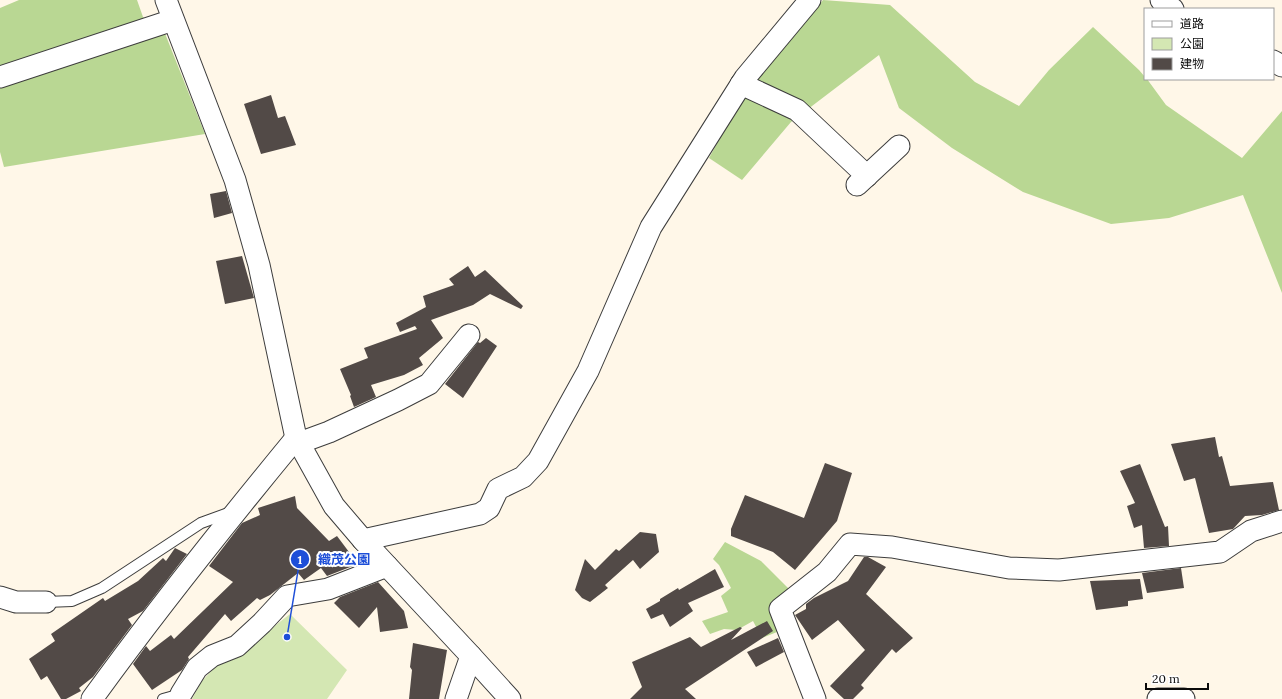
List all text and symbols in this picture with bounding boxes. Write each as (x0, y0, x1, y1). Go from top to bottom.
legend (1144, 8, 1274, 80)
text: 道路 (1180, 16, 1204, 31)
text: 公園 (1180, 36, 1204, 51)
text: 建物 (1180, 56, 1204, 71)
callout: 織茂公園 (290, 547, 378, 572)
text: 織茂公園 (318, 551, 370, 568)
text: 1 (298, 552, 303, 567)
scale bar (1146, 665, 1208, 691)
text: 20 m (1152, 671, 1180, 686)

